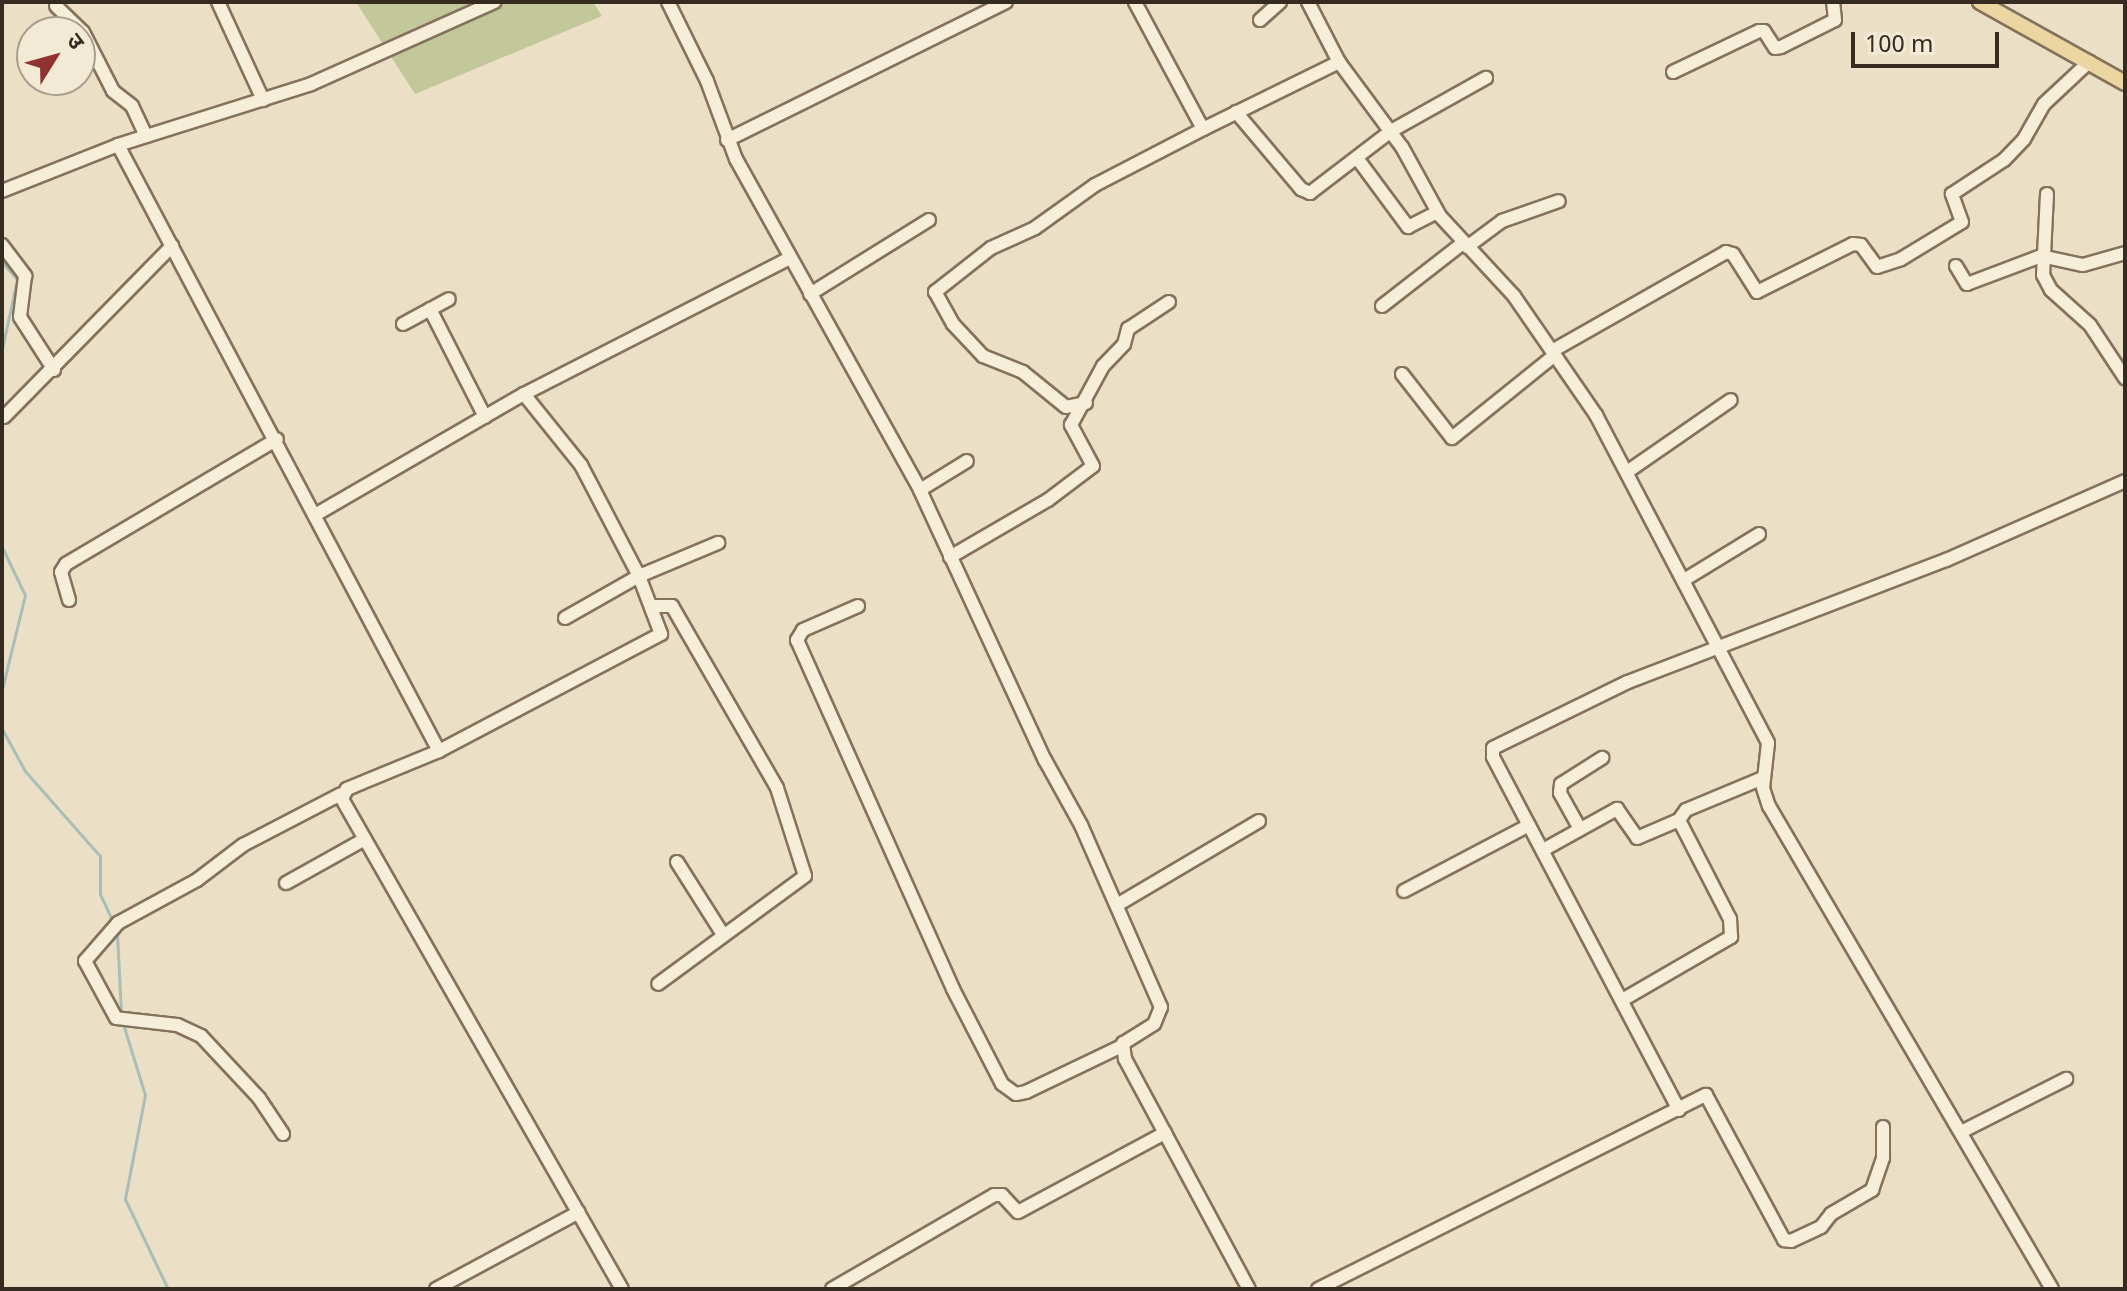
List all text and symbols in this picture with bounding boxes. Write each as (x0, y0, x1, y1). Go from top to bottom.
north arrow (16, 16, 96, 96)
scale bar (1855, 16, 2003, 66)
text: उ (59, 29, 89, 56)
text: 100 m (1865, 30, 1933, 62)

